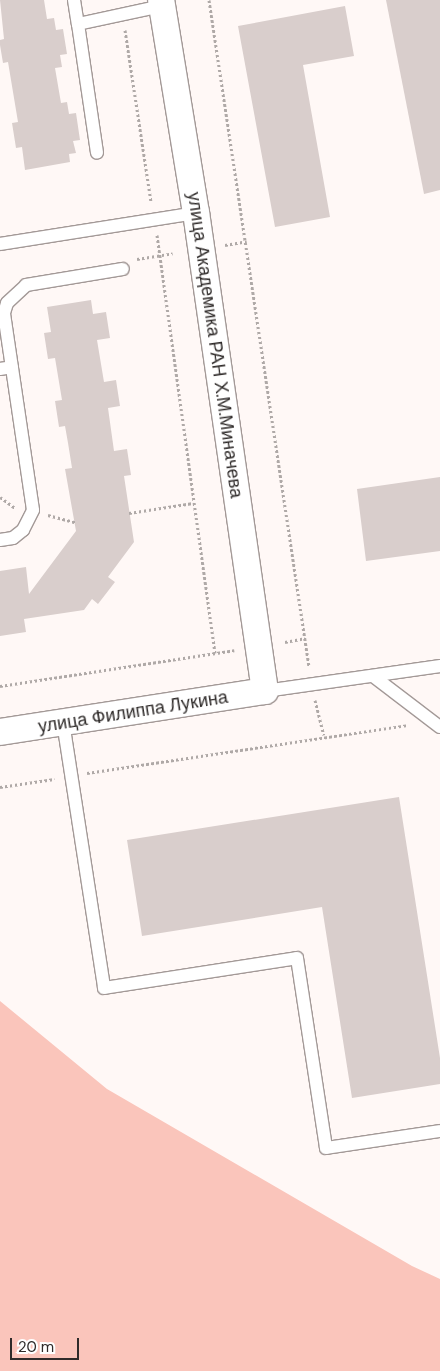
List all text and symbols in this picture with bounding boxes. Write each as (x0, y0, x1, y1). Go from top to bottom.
street label: улица Академика РАН Х.М.Миначева (183, 191, 247, 499)
street label: улица Филиппа Лукина (37, 686, 229, 738)
scale bar (12, 1328, 81, 1360)
text: 20 m (18, 1337, 54, 1357)

